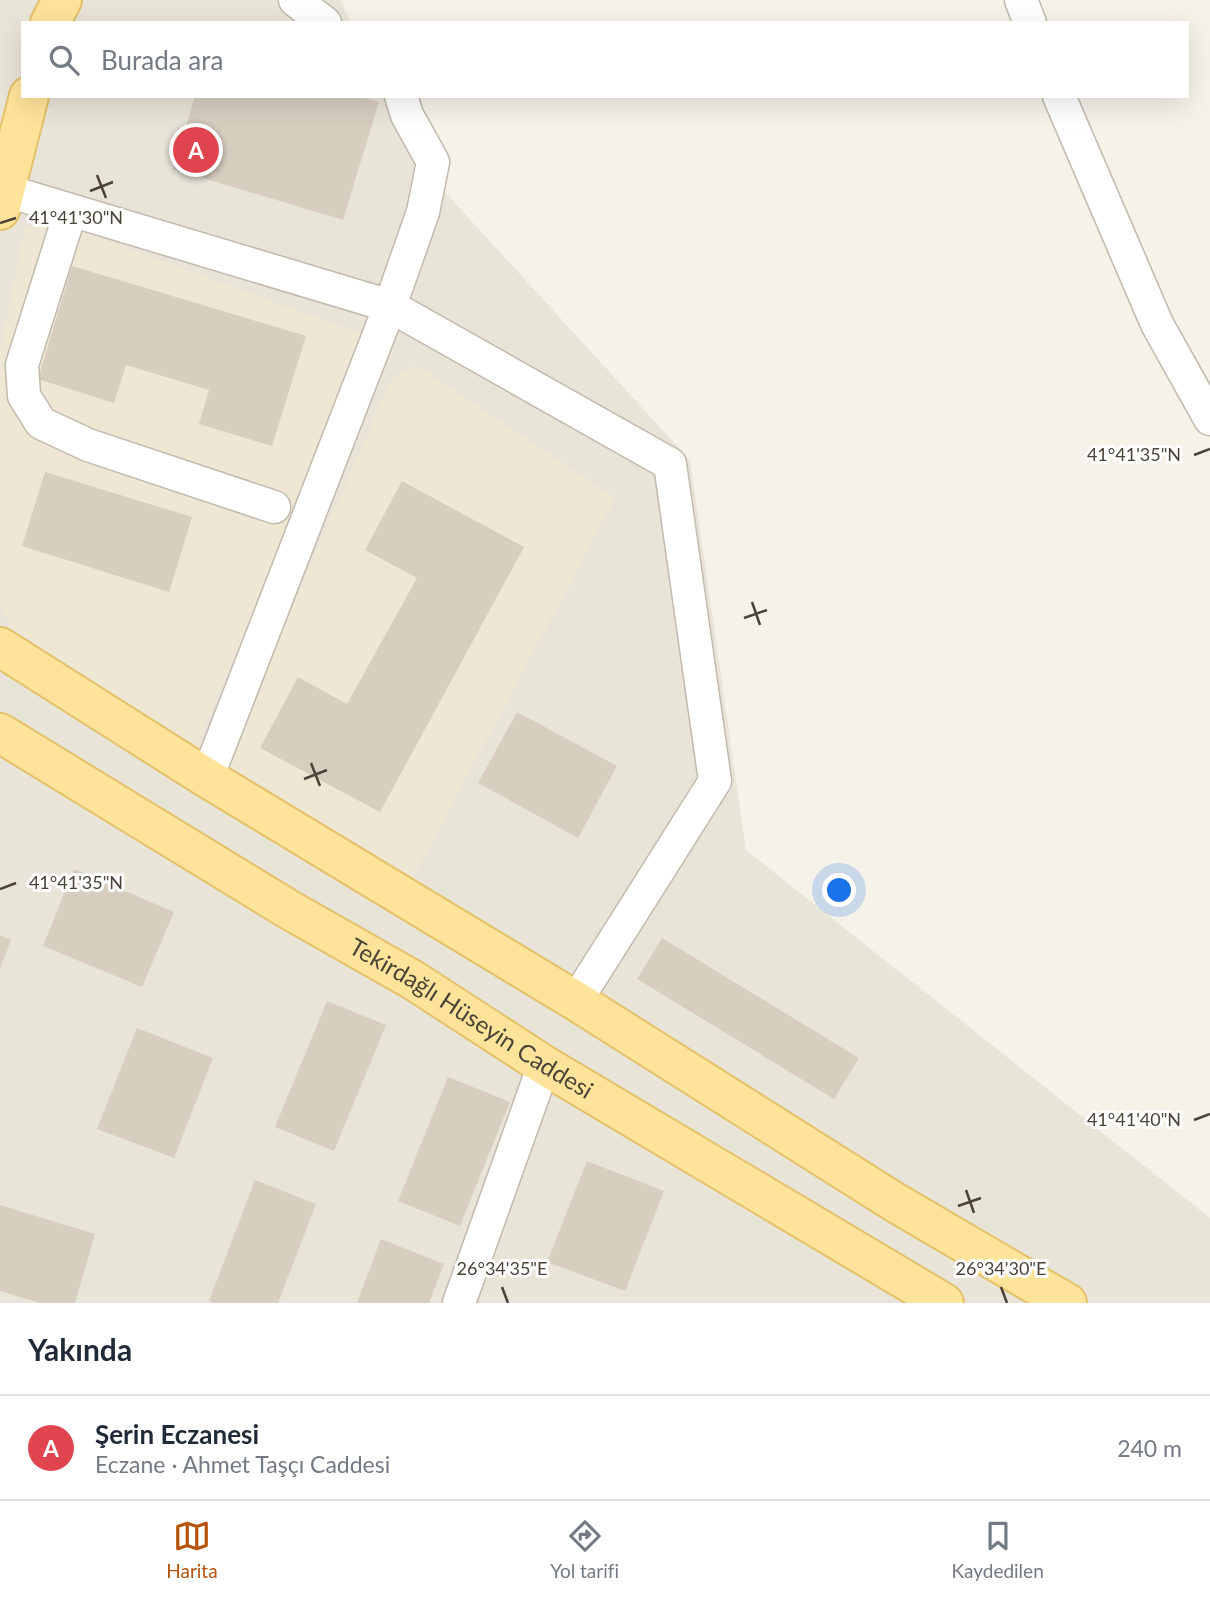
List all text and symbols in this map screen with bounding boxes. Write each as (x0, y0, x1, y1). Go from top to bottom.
search box (21, 21, 1189, 98)
icon: search (45, 41, 83, 79)
text: Burada ara (101, 44, 223, 76)
pin: A (173, 124, 219, 176)
text: 41°41'30"N (29, 206, 123, 228)
text: 41°41'35"N (1087, 443, 1181, 465)
text: 41°41'35"N (29, 871, 123, 893)
your location (822, 873, 856, 907)
street label: Tekirdağlı Hüseyin Caddesi (345, 931, 599, 1104)
text: 41°41'40"N (1087, 1108, 1181, 1130)
text: 26°34'35"E (457, 1257, 547, 1279)
text: 26°34'30"E (956, 1257, 1046, 1279)
text: Yakında (28, 1331, 132, 1367)
text: Şerin Eczanesi (95, 1418, 259, 1450)
text: A (43, 1434, 59, 1462)
text: 240 m (1117, 1434, 1182, 1462)
text: Eczane · Ahmet Taşçı Caddesi (95, 1450, 390, 1478)
tab: Harita (166, 1517, 218, 1582)
tab: Yol tarifi (550, 1517, 619, 1582)
tab: Kaydedilen (951, 1517, 1044, 1582)

